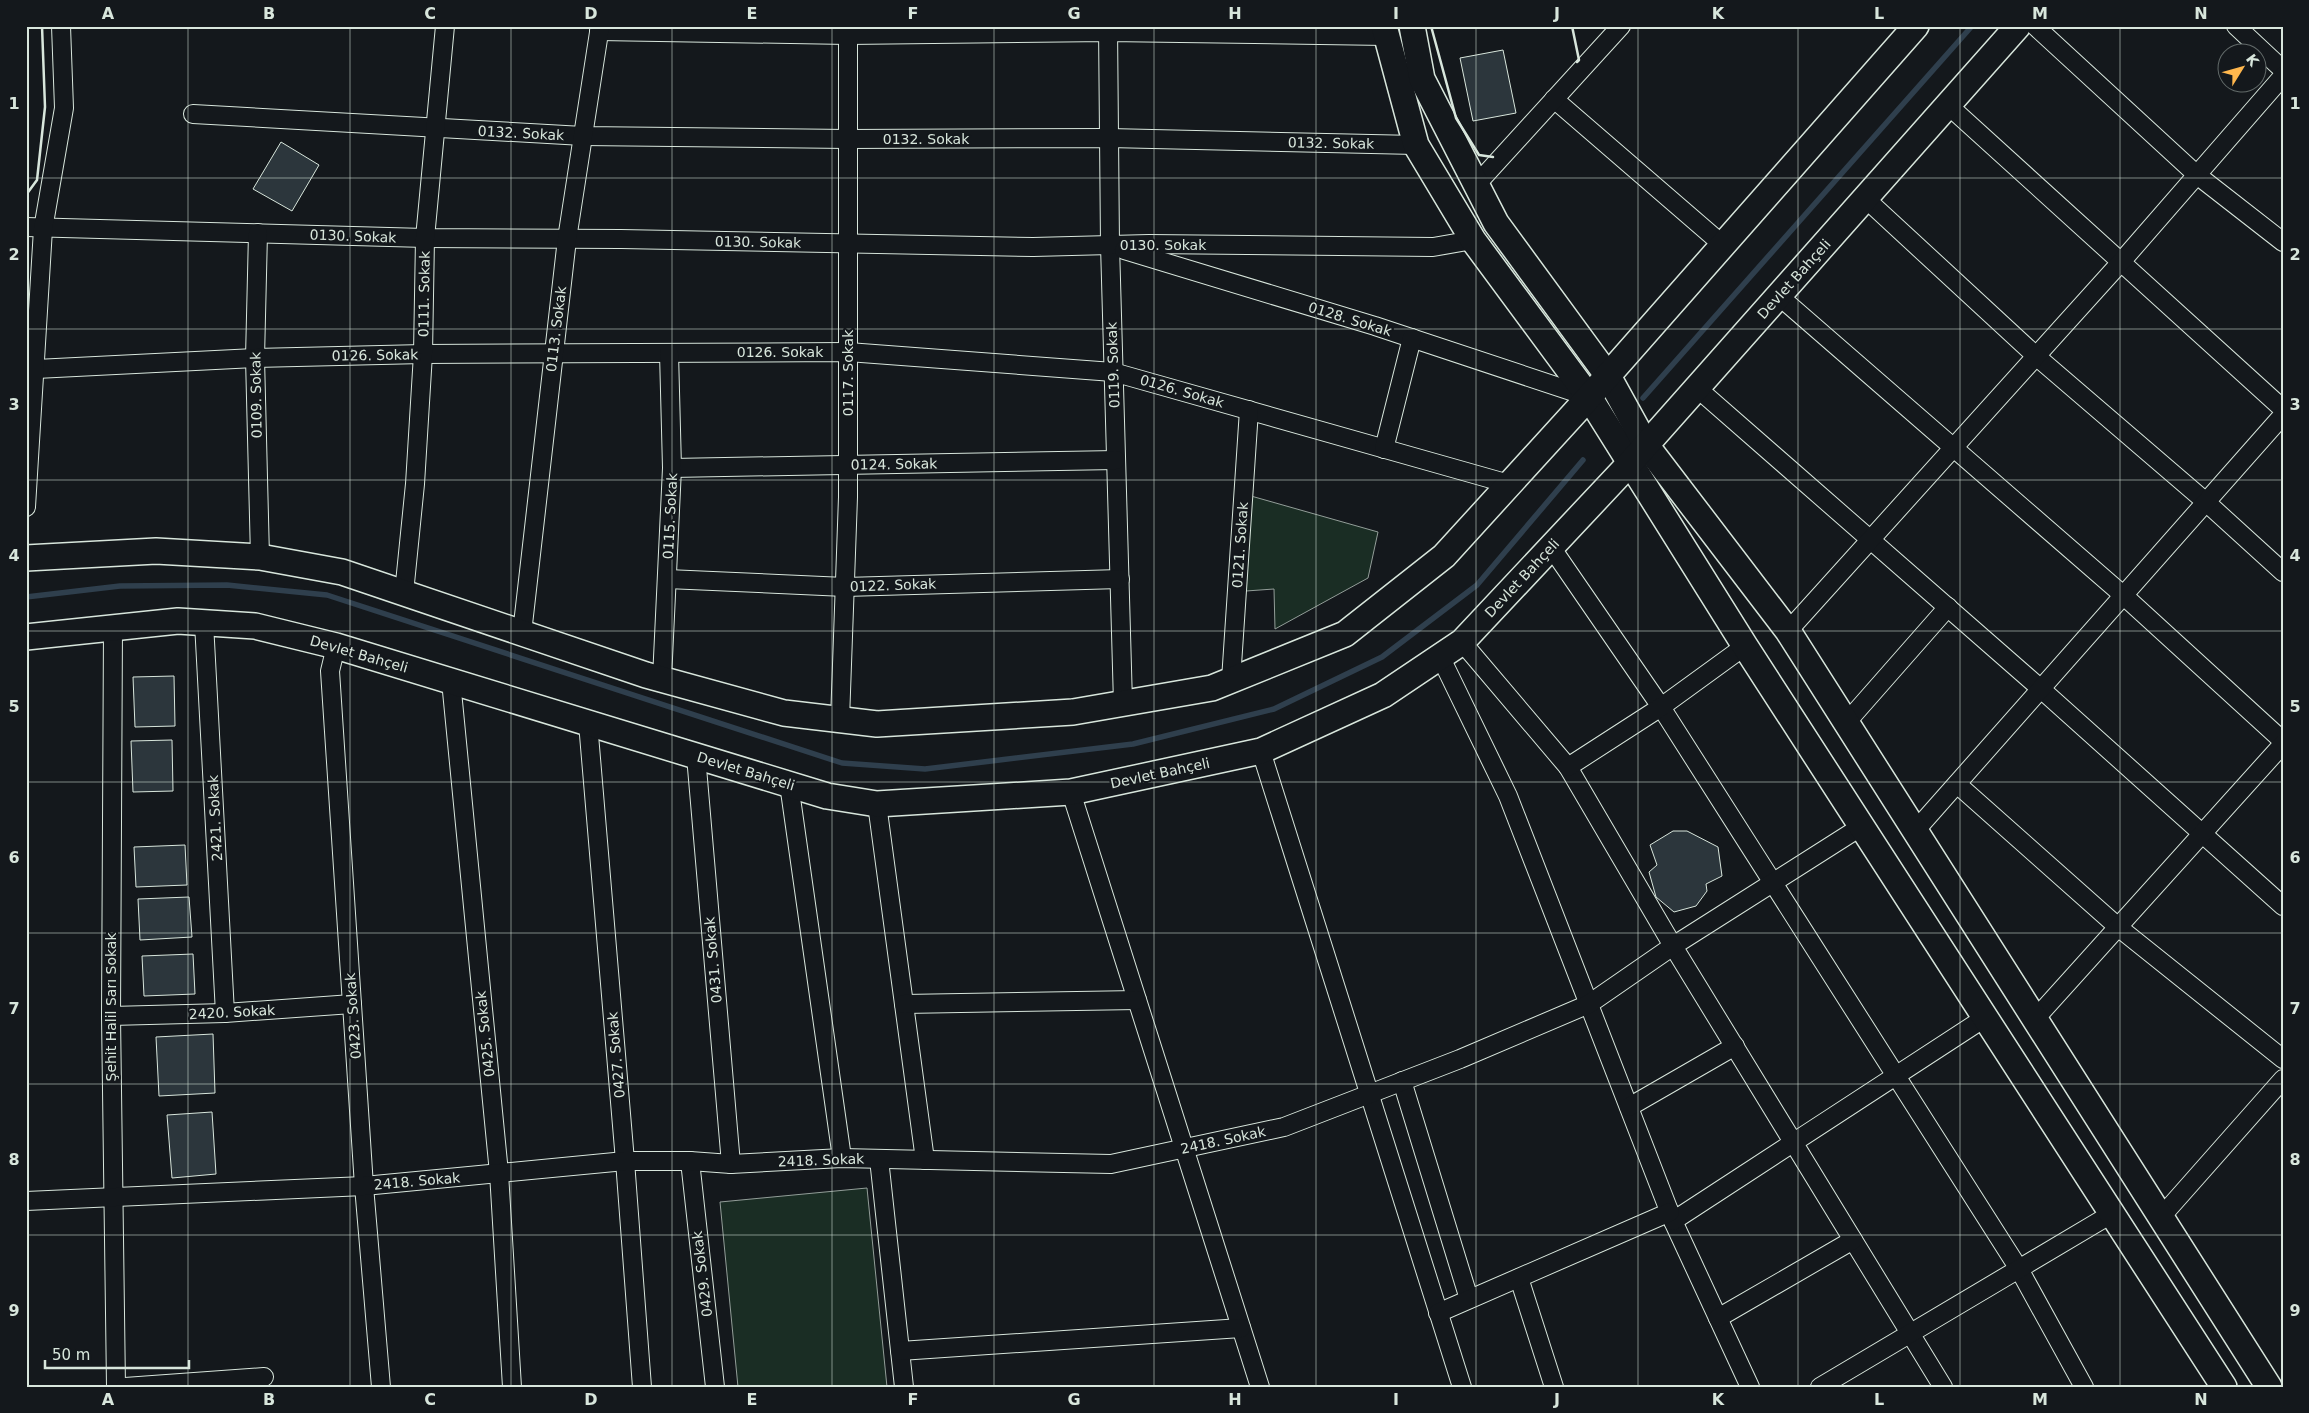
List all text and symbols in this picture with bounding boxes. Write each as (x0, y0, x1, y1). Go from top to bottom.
text: A (102, 4, 115, 23)
text: B (263, 4, 275, 23)
text: C (424, 4, 436, 23)
text: D (584, 4, 598, 23)
text: E (747, 4, 757, 23)
text: F (908, 4, 918, 23)
text: G (1067, 4, 1081, 23)
text: H (1228, 4, 1242, 23)
text: I (1393, 4, 1399, 23)
text: J (1553, 4, 1560, 23)
text: K (1712, 4, 1725, 23)
text: L (1874, 4, 1884, 23)
text: M (2032, 4, 2048, 23)
text: N (2194, 4, 2208, 23)
north arrow (2216, 42, 2266, 92)
text: K (2243, 51, 2263, 70)
text: 1 (8, 94, 20, 113)
text: 1 (2289, 94, 2301, 113)
street label: 0132. Sokak (477, 123, 566, 143)
street label: 0132. Sokak (883, 131, 970, 147)
street label: 0132. Sokak (1288, 134, 1375, 152)
street label: 0130. Sokak (309, 226, 397, 246)
street label: 0130. Sokak (715, 233, 802, 251)
street label: Devlet Bahçeli (1754, 236, 1834, 322)
street label: 0130. Sokak (1120, 237, 1207, 253)
text: 2 (8, 245, 20, 264)
text: 2 (2289, 245, 2301, 264)
street label: 0111. Sokak (415, 250, 433, 337)
street label: 0113. Sokak (543, 284, 569, 373)
street label: 0128. Sokak (1306, 299, 1395, 340)
street label: 0119. Sokak (1103, 321, 1123, 409)
street label: 0117. Sokak (840, 329, 856, 416)
street label: 0126. Sokak (737, 344, 824, 360)
street label: 0126. Sokak (332, 346, 419, 364)
street label: 0109. Sokak (247, 351, 265, 438)
street label: 0126. Sokak (1138, 371, 1227, 411)
text: 3 (8, 395, 20, 414)
text: 3 (2289, 395, 2301, 414)
street label: 0124. Sokak (851, 455, 938, 473)
street label: 0115. Sokak (660, 471, 680, 560)
street label: 0121. Sokak (1229, 500, 1251, 589)
street label: Devlet Bahçeli (1482, 536, 1562, 620)
text: 4 (8, 546, 20, 565)
text: 4 (2289, 546, 2301, 565)
street label: 0122. Sokak (849, 575, 937, 595)
street label: Devlet Bahçeli (308, 632, 410, 676)
text: 5 (8, 697, 20, 716)
text: 5 (2289, 697, 2301, 716)
street label: Devlet Bahçeli (695, 749, 797, 793)
street label: Devlet Bahçeli (1109, 755, 1211, 791)
street label: 2421. Sokak (205, 773, 225, 862)
text: 6 (8, 848, 20, 867)
text: 6 (2289, 848, 2301, 867)
street label: 0431. Sokak (701, 915, 725, 1004)
street label: Şehit Halil Sarı Sokak (103, 932, 119, 1082)
street label: 0423. Sokak (342, 971, 364, 1060)
street label: 0425. Sokak (472, 989, 497, 1078)
text: 7 (8, 999, 20, 1018)
text: 7 (2289, 999, 2301, 1018)
street label: 2420. Sokak (188, 1002, 277, 1022)
street label: 0427. Sokak (604, 1010, 628, 1099)
street label: 2418. Sokak (1179, 1123, 1268, 1157)
text: 8 (8, 1150, 20, 1169)
street label: 2418. Sokak (777, 1150, 865, 1170)
text: 8 (2289, 1150, 2301, 1169)
street label: 2418. Sokak (373, 1169, 462, 1193)
street label: 0429. Sokak (689, 1229, 715, 1318)
text: 9 (8, 1301, 20, 1320)
text: 9 (2289, 1301, 2301, 1320)
scale bar (45, 1338, 189, 1370)
text: 50 m (52, 1346, 90, 1364)
text: A (102, 1390, 115, 1409)
text: B (263, 1390, 275, 1409)
text: C (424, 1390, 436, 1409)
text: D (584, 1390, 598, 1409)
text: E (747, 1390, 757, 1409)
text: F (908, 1390, 918, 1409)
text: G (1067, 1390, 1081, 1409)
text: H (1228, 1390, 1242, 1409)
text: I (1393, 1390, 1399, 1409)
text: J (1553, 1390, 1560, 1409)
text: K (1712, 1390, 1725, 1409)
text: L (1874, 1390, 1884, 1409)
text: M (2032, 1390, 2048, 1409)
text: N (2194, 1390, 2208, 1409)

